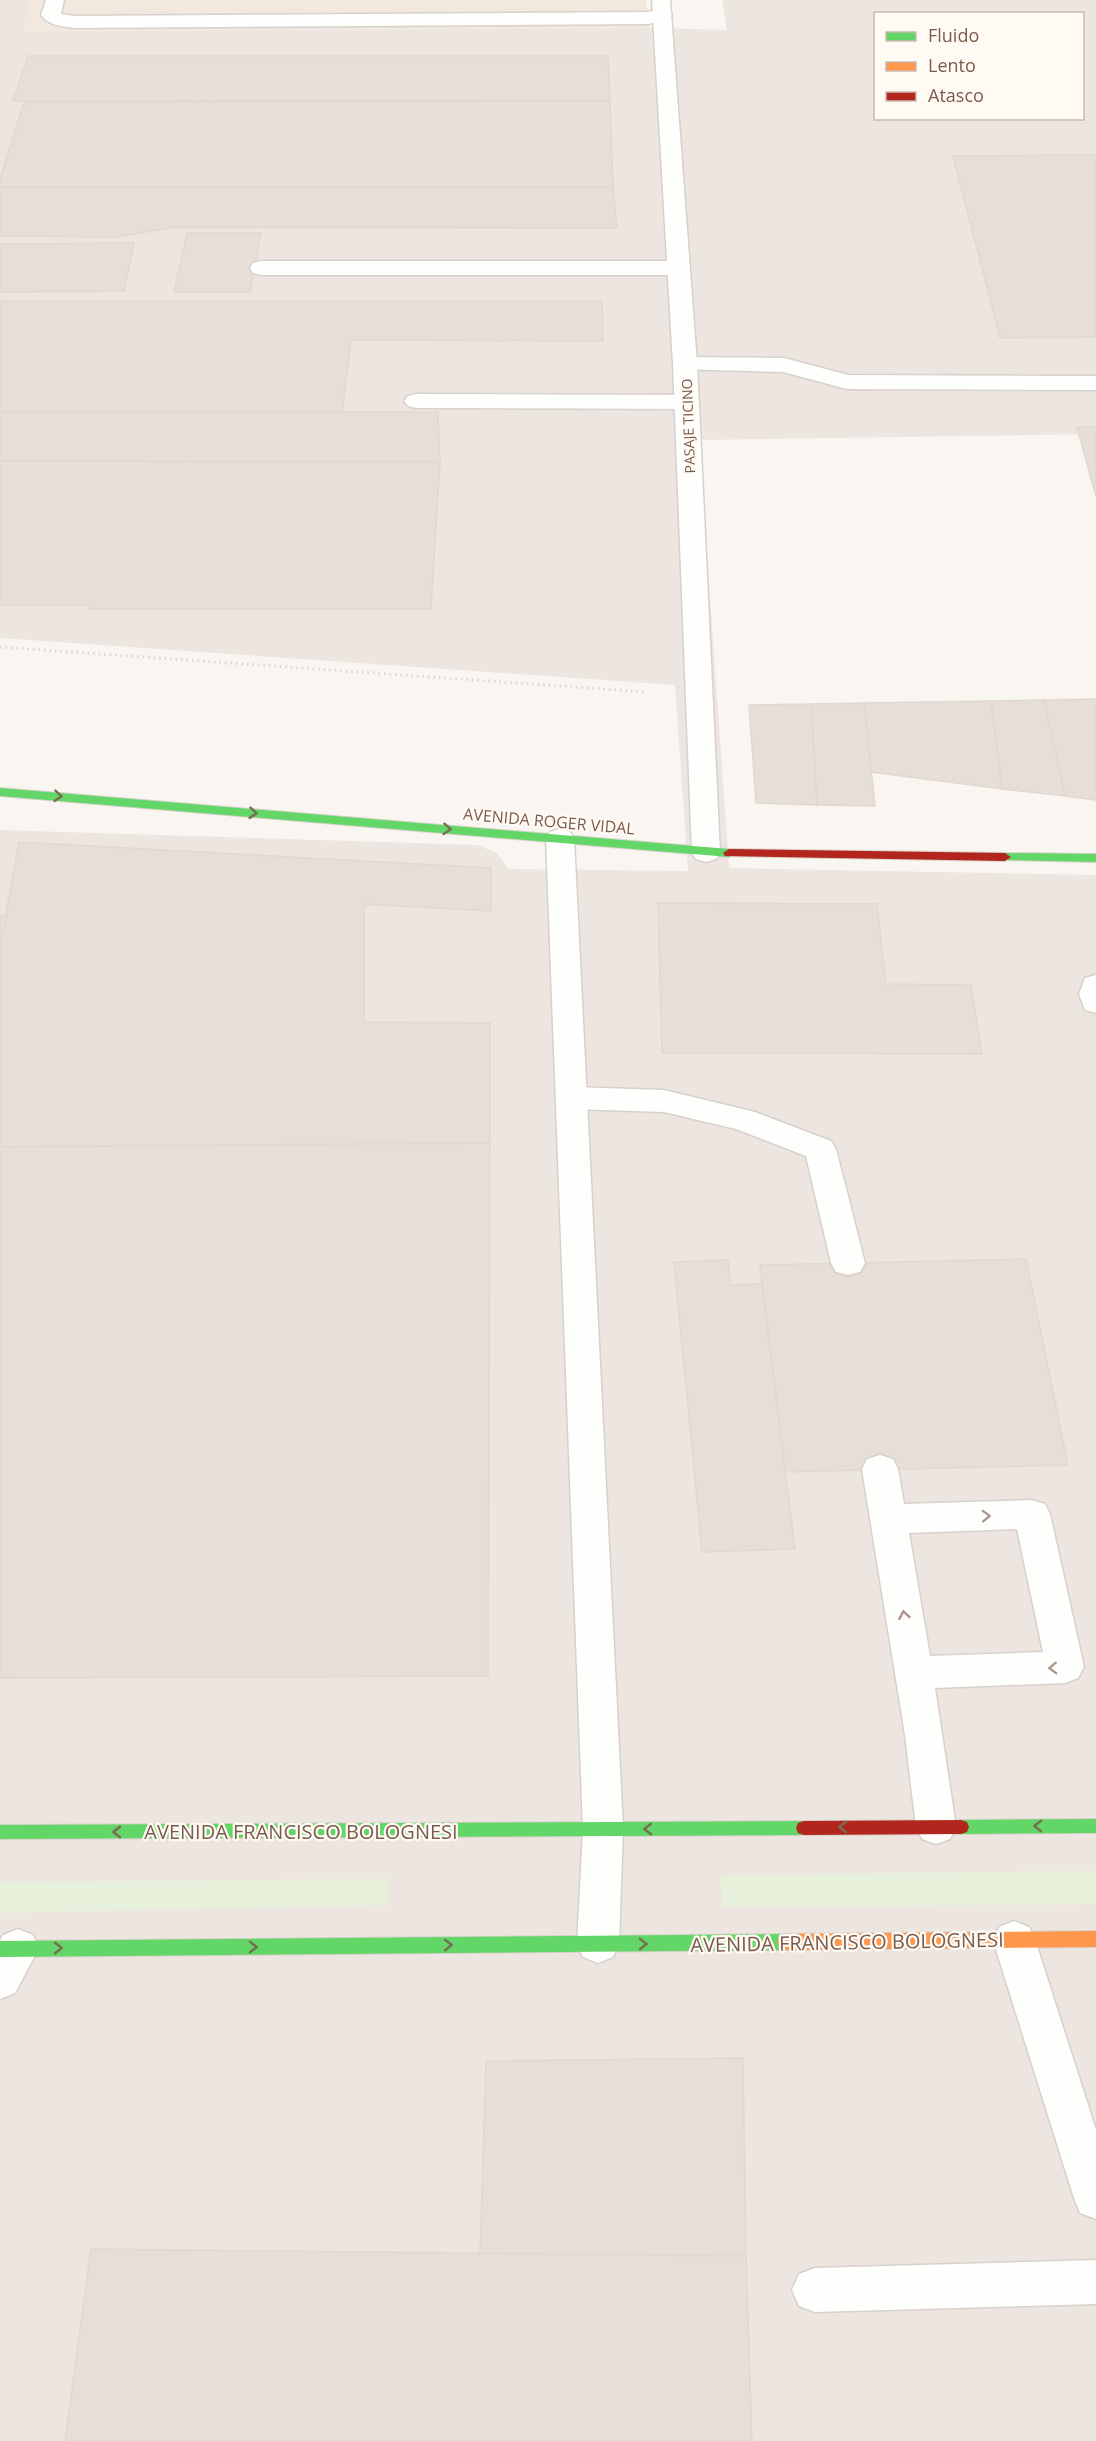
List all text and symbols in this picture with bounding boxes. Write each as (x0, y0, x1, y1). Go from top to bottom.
legend (874, 12, 1084, 120)
text: Fluido (928, 23, 979, 47)
text: Lento (928, 53, 976, 77)
text: Atasco (928, 83, 984, 107)
street label: PASAJE TICINO (677, 378, 699, 474)
one-way arrow (54, 790, 63, 803)
street label: AVENIDA ROGER VIDAL (462, 803, 636, 839)
one-way arrow (248, 806, 257, 819)
one-way arrow (442, 822, 451, 835)
one-way arrow (981, 1510, 990, 1522)
one-way arrow (899, 1611, 911, 1620)
one-way arrow (1048, 1661, 1057, 1674)
street label: AVENIDA FRANCISCO BOLOGNESI (144, 1818, 458, 1845)
one-way arrow (1033, 1820, 1042, 1832)
one-way arrow (838, 1821, 847, 1834)
one-way arrow (643, 1822, 652, 1835)
one-way arrow (112, 1826, 121, 1838)
street label: AVENIDA FRANCISCO BOLOGNESI (690, 1926, 1004, 1958)
one-way arrow (639, 1938, 648, 1950)
one-way arrow (444, 1939, 453, 1951)
one-way arrow (249, 1941, 258, 1953)
one-way arrow (54, 1942, 63, 1954)

